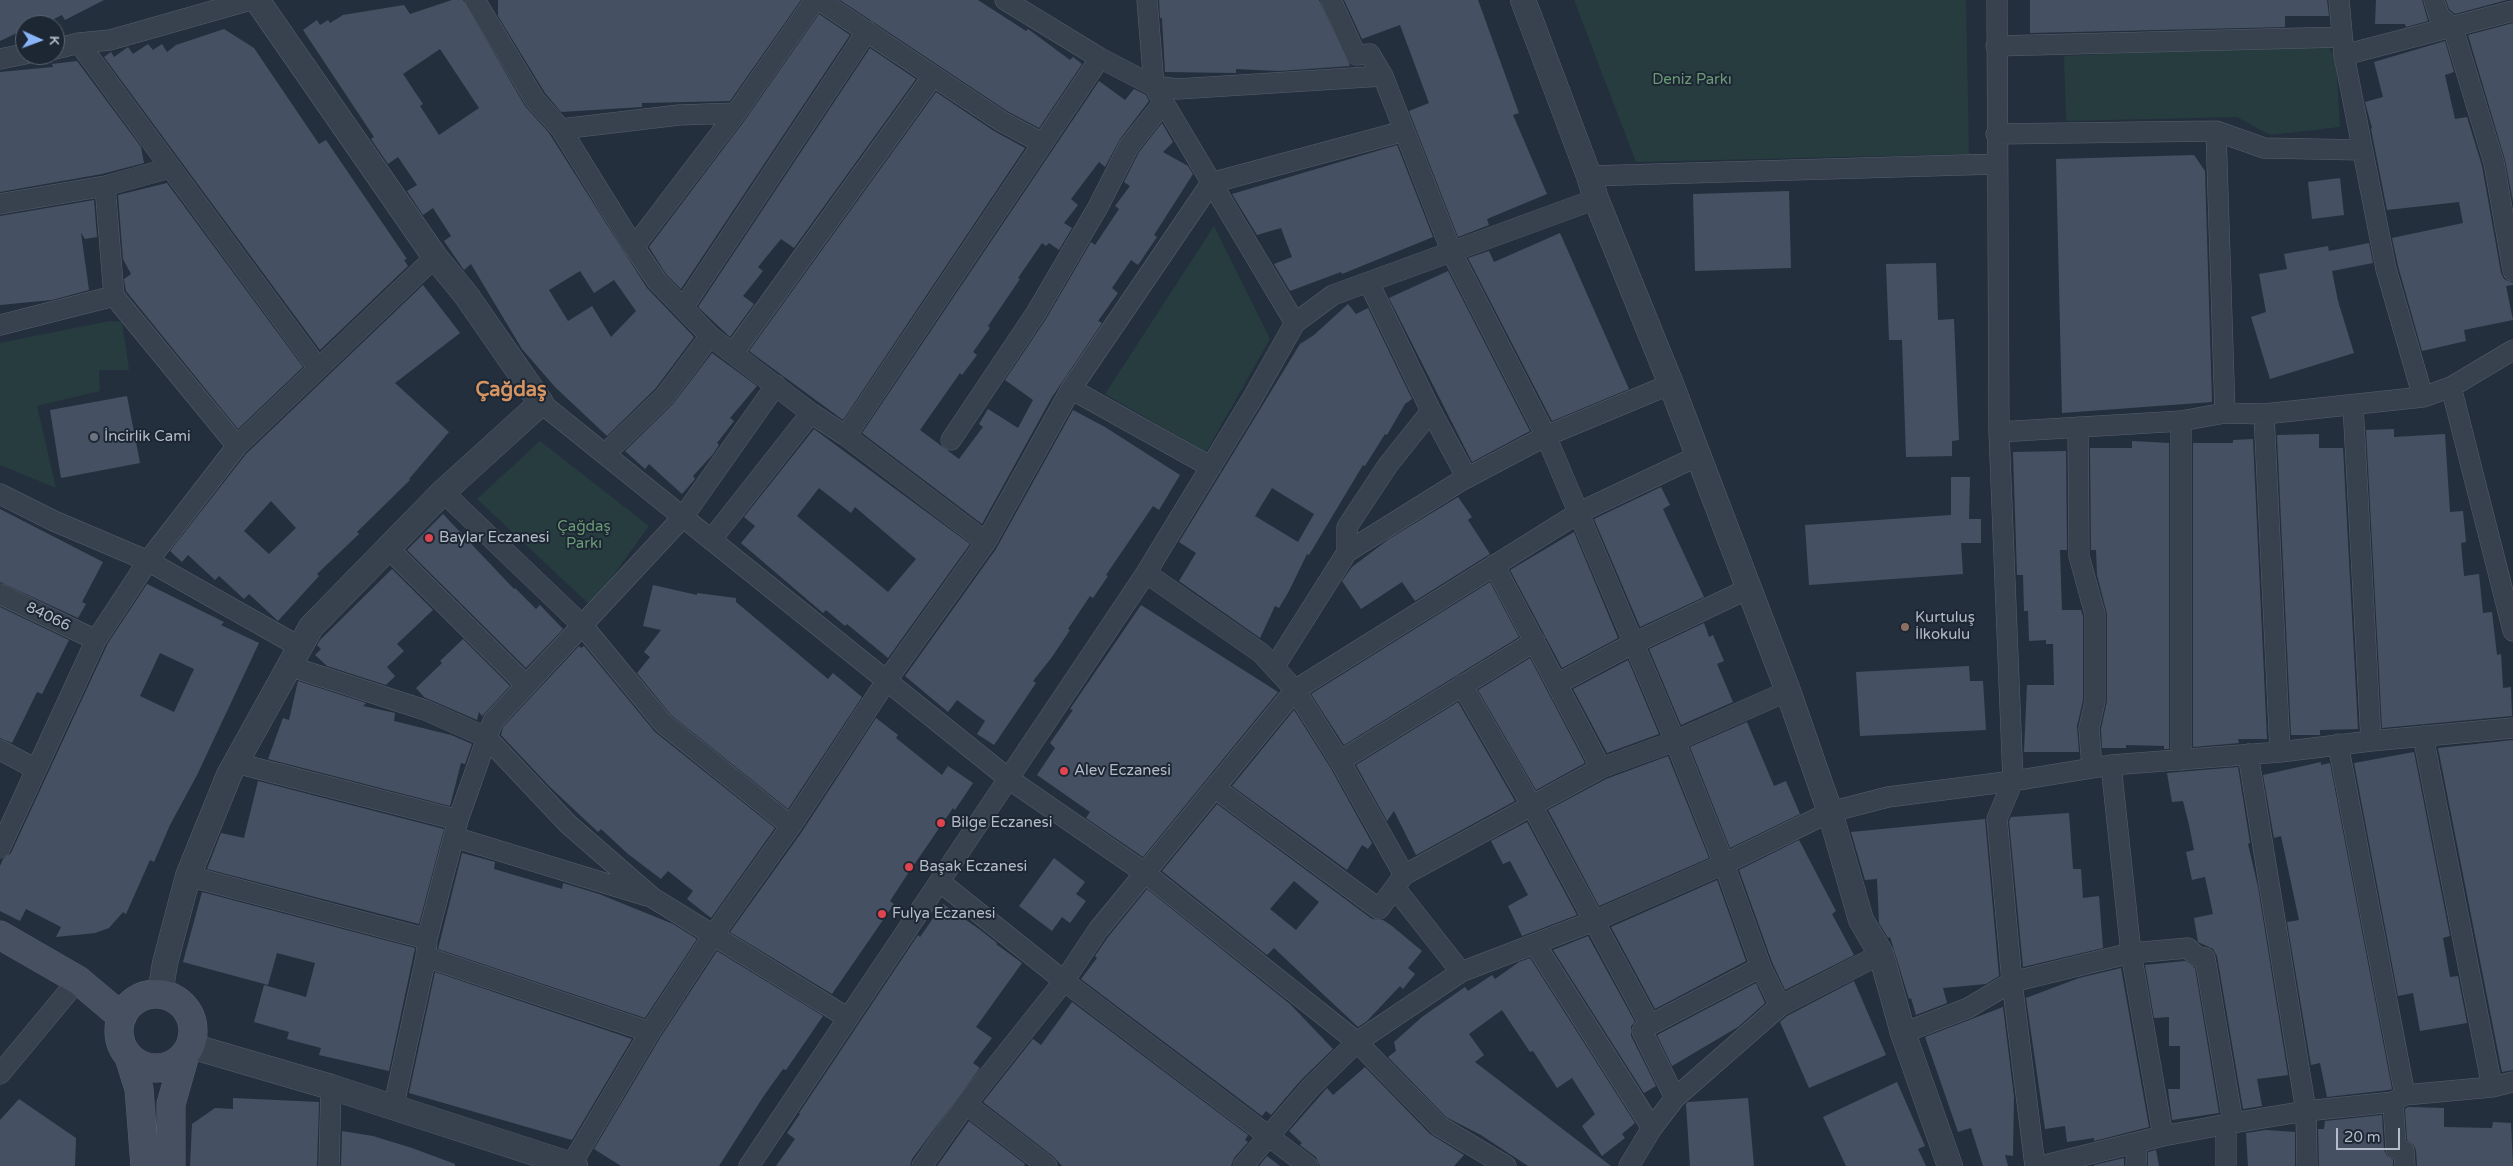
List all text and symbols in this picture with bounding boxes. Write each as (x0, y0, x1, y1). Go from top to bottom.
north arrow (15, 15, 65, 65)
text: K (46, 36, 63, 45)
park label: Deniz Parkı (1652, 71, 1732, 89)
district label: Çağdaş (475, 379, 547, 403)
place label: İncirlik Cami (104, 428, 191, 446)
marker: İncirlik Cami (88, 431, 100, 443)
park label: Çağdaş Parkı (557, 518, 611, 553)
place label: Baylar Eczanesi (439, 529, 549, 547)
marker: Baylar Eczanesi (423, 532, 435, 544)
street label: 84066 (23, 599, 73, 635)
place label: Kurtuluş İlkokulu (1915, 609, 1975, 644)
marker: Kurtuluş İlkokulu (1899, 621, 1911, 633)
place label: Alev Eczanesi (1074, 762, 1171, 780)
marker: Alev Eczanesi (1058, 765, 1070, 777)
place label: Bilge Eczanesi (951, 814, 1052, 832)
marker: Bilge Eczanesi (935, 817, 947, 829)
place label: Başak Eczanesi (919, 858, 1027, 876)
marker: Başak Eczanesi (903, 861, 915, 873)
place label: Fulya Eczanesi (892, 905, 996, 923)
marker: Fulya Eczanesi (876, 908, 888, 920)
scale bar (2338, 1118, 2402, 1150)
text: 20 m (2344, 1128, 2381, 1146)

